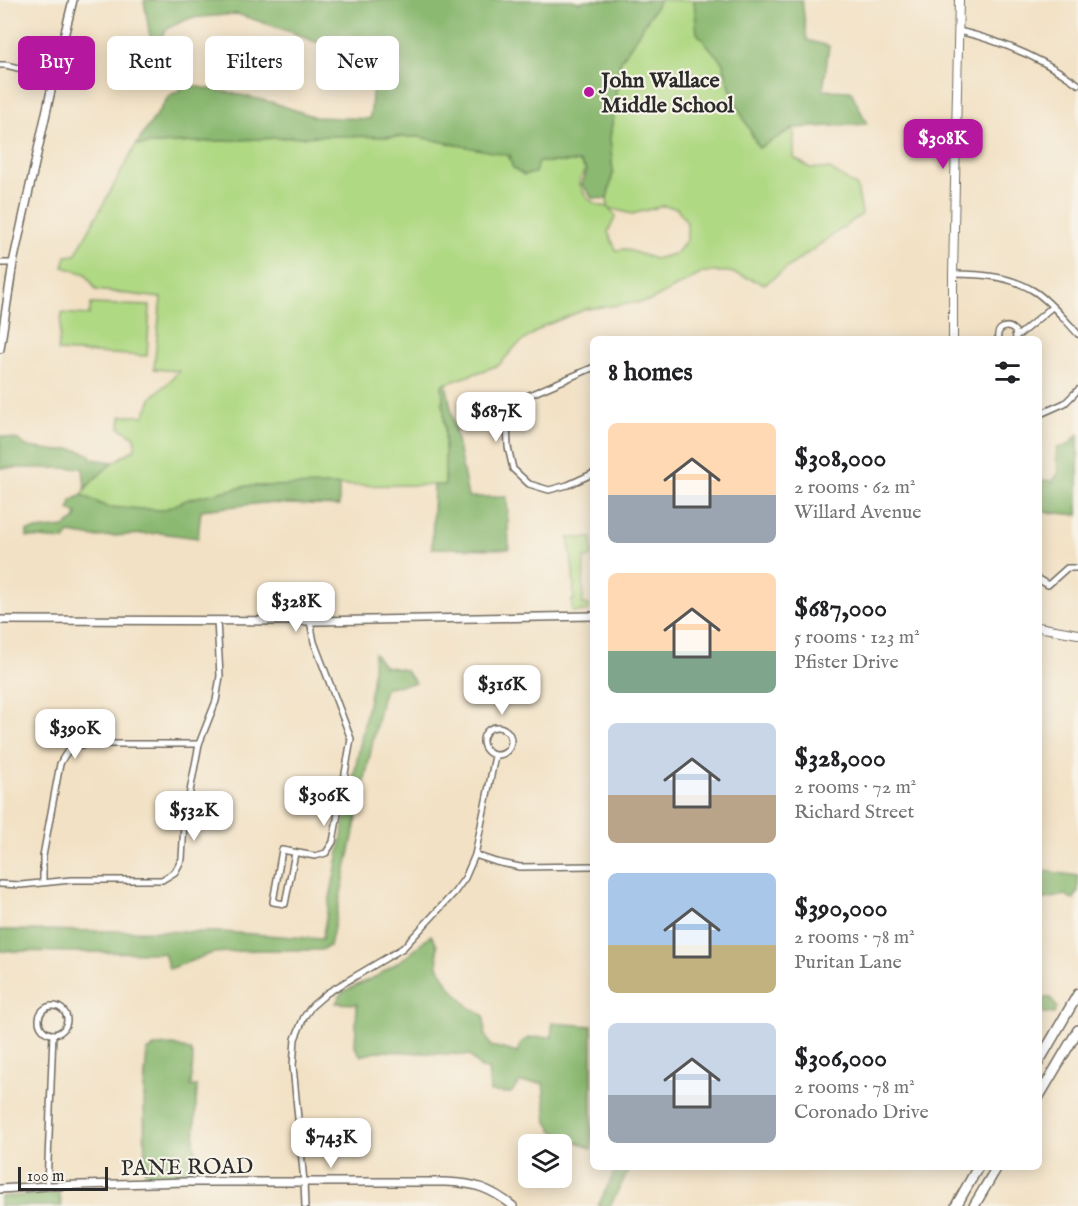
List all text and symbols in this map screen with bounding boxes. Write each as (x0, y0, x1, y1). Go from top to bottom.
chip: Buy (18, 36, 95, 90)
chip: Rent (107, 36, 193, 90)
chip: Filters (205, 36, 304, 90)
chip: New (316, 36, 399, 90)
place label: John Wallace Middle School (598, 67, 735, 120)
marker: John Wallace Middle School (582, 85, 596, 99)
pin: $308K (901, 119, 985, 170)
text: $308K (918, 126, 968, 151)
text: 8 homes (608, 356, 693, 389)
icon: filters (991, 356, 1024, 389)
pin: $687K (454, 392, 538, 443)
text: $687K (470, 399, 522, 424)
text: $308,000 (794, 442, 886, 475)
icon: home (656, 447, 728, 519)
text: 2 rooms · 62 m² (794, 475, 916, 500)
text: Willard Avenue (794, 500, 922, 525)
pin: $328K (254, 582, 338, 633)
text: $328K (271, 589, 321, 614)
text: $687,000 (794, 592, 887, 625)
icon: home (656, 597, 728, 669)
text: 5 rooms · 123 m² (794, 625, 920, 650)
text: Pfister Drive (794, 650, 899, 675)
pin: $316K (460, 665, 544, 716)
text: $316K (478, 672, 526, 697)
pin: $390K (33, 709, 117, 760)
text: $390K (49, 716, 101, 741)
text: $328,000 (794, 742, 886, 775)
icon: home (656, 747, 728, 819)
text: 2 rooms · 72 m² (794, 775, 916, 800)
pin: $306K (282, 776, 366, 827)
text: $306K (298, 783, 350, 808)
pin: $532K (152, 791, 236, 842)
text: $532K (169, 798, 219, 823)
text: Richard Street (794, 800, 914, 825)
text: $390,000 (794, 892, 887, 925)
icon: home (656, 897, 728, 969)
text: 2 rooms · 78 m² (794, 925, 915, 950)
text: Puritan Lane (794, 950, 902, 975)
text: $306,000 (794, 1042, 887, 1075)
icon: home (656, 1047, 728, 1119)
text: 2 rooms · 78 m² (794, 1075, 915, 1100)
text: Coronado Drive (794, 1100, 929, 1125)
pin: $743K (289, 1118, 373, 1169)
text: $743K (305, 1125, 357, 1150)
map controls (518, 1134, 572, 1188)
button: layers (518, 1134, 572, 1188)
street label: PANE ROAD (120, 1153, 254, 1183)
scale bar (18, 1164, 108, 1192)
text: 100 m (27, 1167, 64, 1187)

